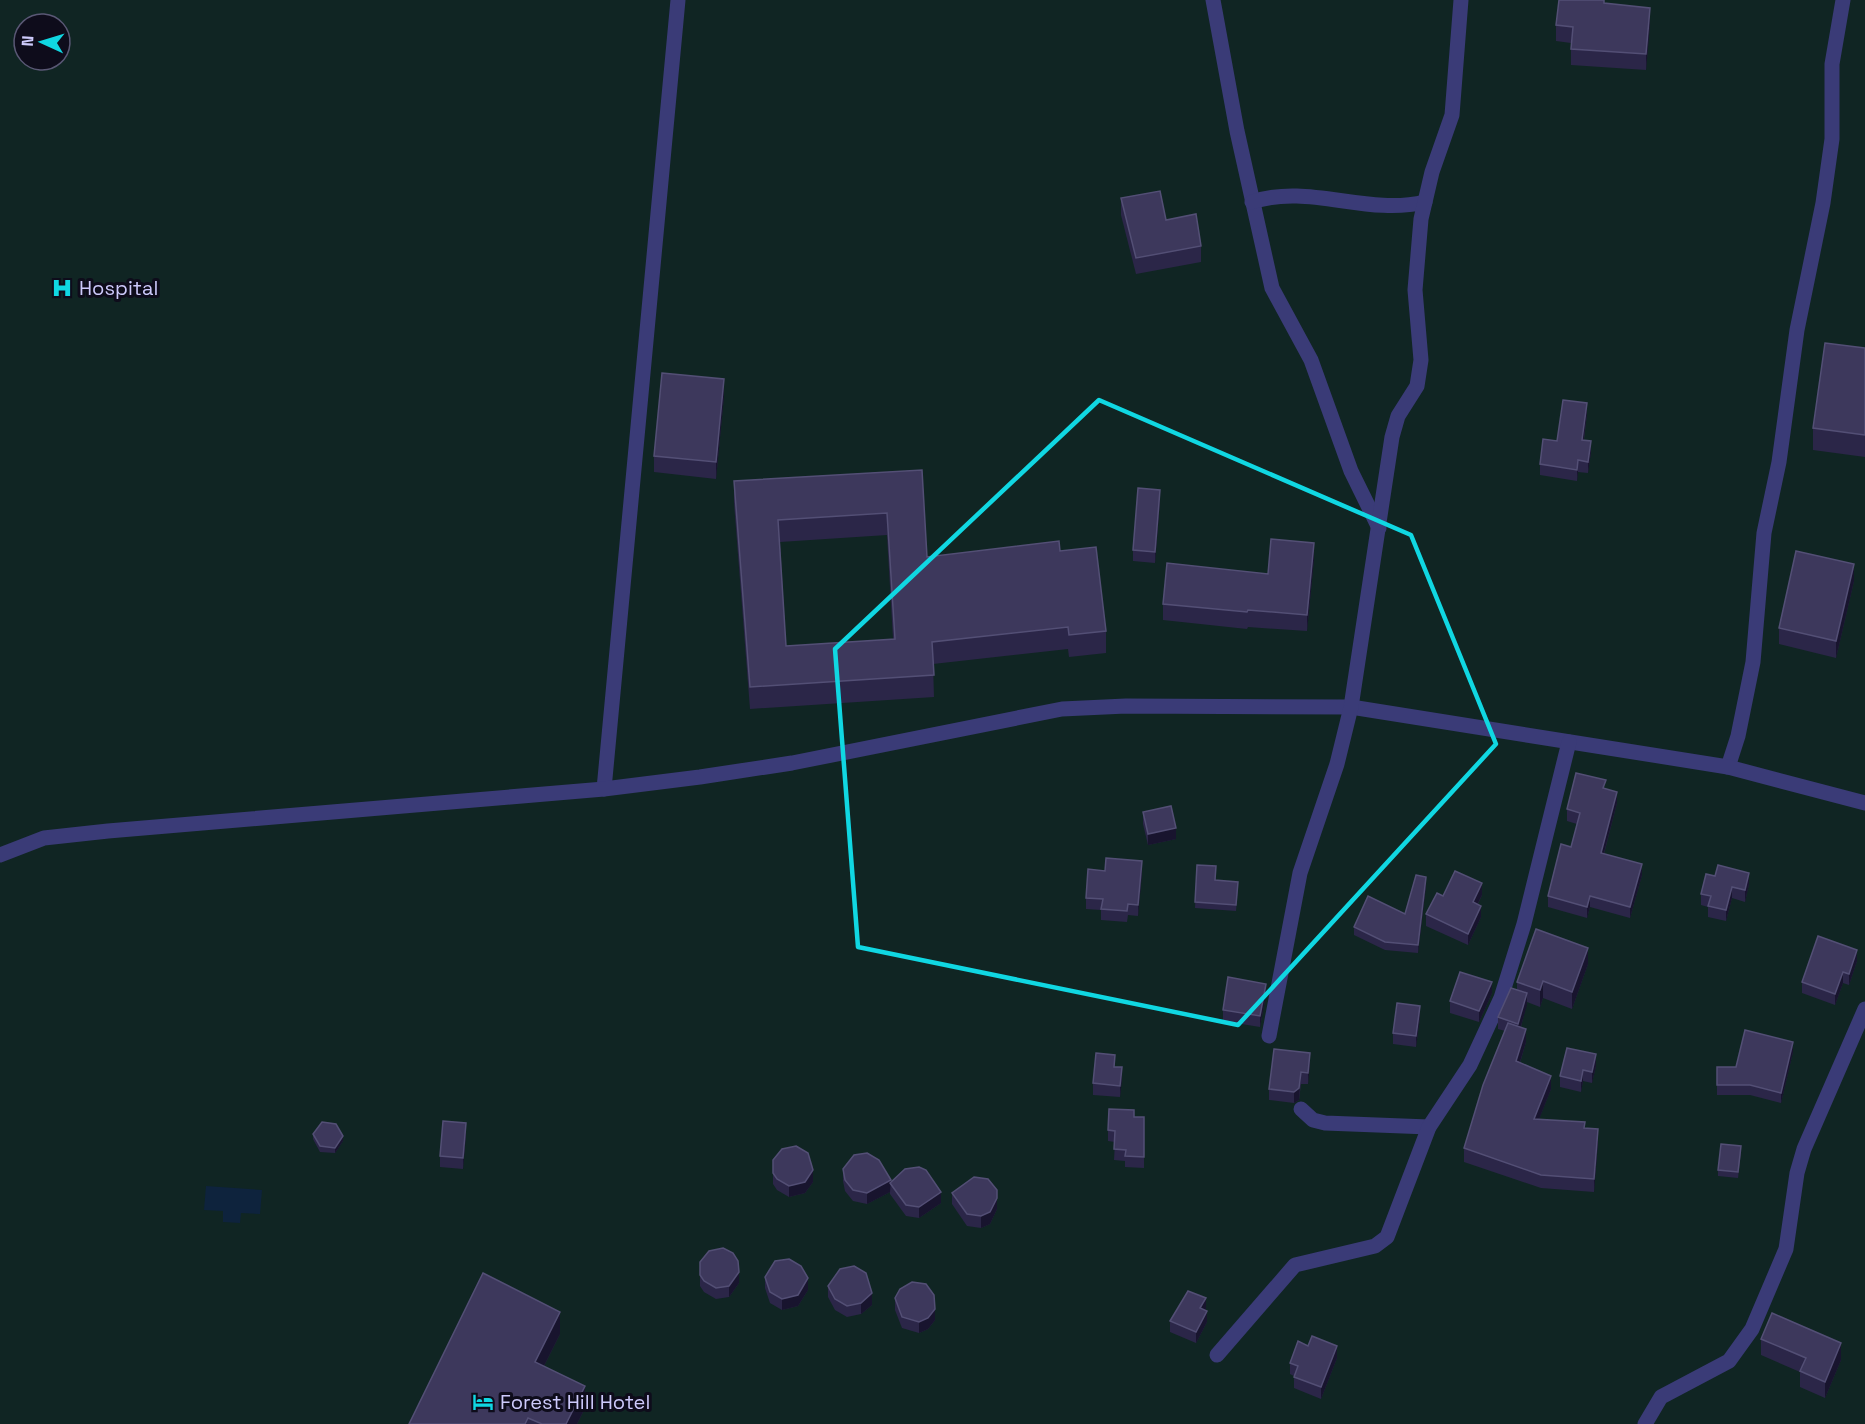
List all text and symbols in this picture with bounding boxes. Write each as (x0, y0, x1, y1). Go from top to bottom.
north arrow (12, 12, 72, 72)
text: N (17, 35, 38, 47)
place label: Hospital (79, 275, 158, 301)
hospital icon: Hospital (50, 276, 74, 300)
place label: Forest Hill Hotel (500, 1389, 650, 1415)
hotel icon: Forest Hill Hotel (471, 1390, 495, 1414)

